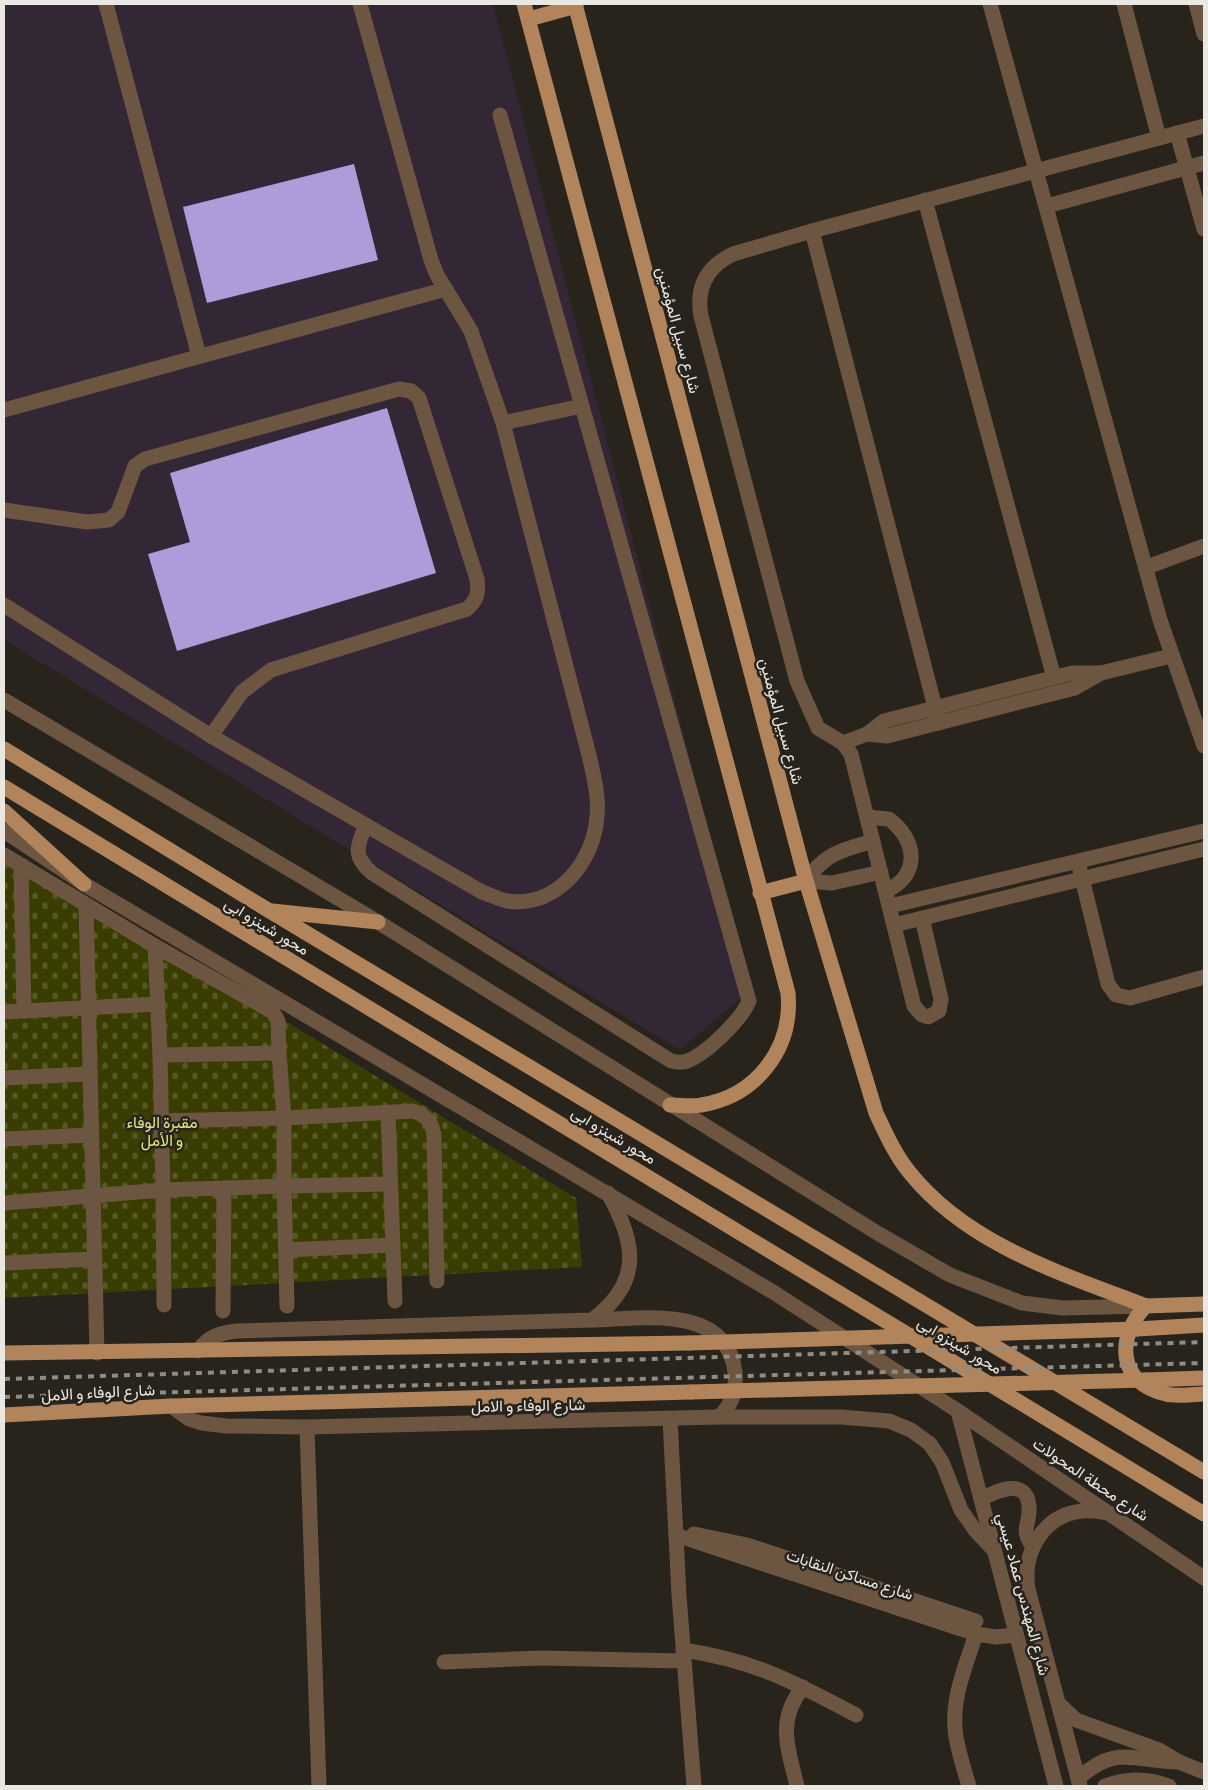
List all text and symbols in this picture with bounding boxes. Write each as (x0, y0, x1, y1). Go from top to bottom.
street label: شارع سبيل المؤمنين (651, 265, 706, 396)
street label: شارع سبيل المؤمنين (754, 656, 809, 787)
street label: محور شينزو ابى (220, 893, 313, 960)
street label: محور شينزو ابى (567, 1102, 660, 1169)
park label: مقبرة الوفاء و الأمل (126, 1112, 198, 1151)
street label: محور شينزو ابى (913, 1312, 1006, 1379)
street label: شارع الوفاء و الامل (40, 1379, 156, 1407)
street label: شارع الوفاء و الامل (471, 1394, 585, 1418)
street label: شارع محطة المحولات (1028, 1433, 1153, 1527)
street label: شارع المهندس عماد عيسي (989, 1511, 1055, 1678)
street label: شارع مساكن النقابات (783, 1544, 916, 1606)

